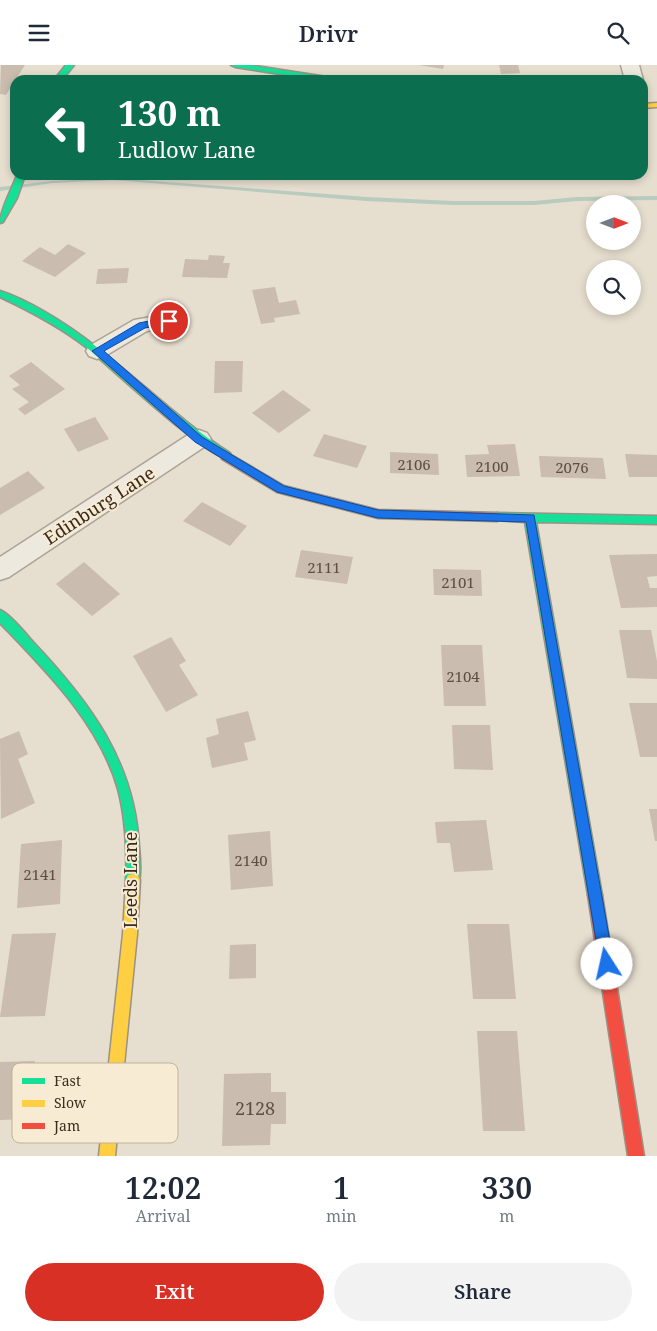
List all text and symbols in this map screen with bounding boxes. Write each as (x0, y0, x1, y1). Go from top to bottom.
text: Drivr (299, 18, 358, 48)
icon: menu (25, 19, 53, 47)
icon: search (604, 19, 632, 47)
text: 130 m (118, 89, 221, 136)
icon: left (35, 95, 100, 160)
text: Ludlow Lane (118, 134, 255, 164)
north arrow (586, 195, 641, 250)
map controls (586, 195, 641, 315)
button: search (586, 260, 641, 315)
pin (148, 300, 190, 342)
icon: arrive (155, 307, 183, 335)
house number: 2106 (397, 454, 431, 474)
house number: 2100 (475, 456, 509, 476)
house number: 2076 (555, 457, 589, 477)
street label: Edinburg Lane (39, 460, 159, 550)
house number: 2111 (307, 557, 341, 577)
house number: 2101 (441, 572, 475, 592)
house number: 2104 (446, 666, 480, 686)
street label: Leeds Lane (118, 832, 142, 928)
house number: 2140 (234, 850, 268, 870)
house number: 2141 (23, 864, 57, 884)
position arrow (580, 937, 632, 989)
legend (12, 1063, 178, 1143)
text: Fast (54, 1071, 81, 1090)
text: Slow (54, 1093, 87, 1112)
house number: 2128 (235, 1096, 275, 1120)
text: Jam (53, 1116, 80, 1135)
text: 12:02 (125, 1167, 201, 1208)
text: 1 (333, 1167, 350, 1208)
text: 330 (481, 1167, 532, 1208)
text: Arrival (136, 1205, 190, 1227)
text: min (326, 1205, 357, 1227)
text: m (499, 1205, 514, 1227)
button: Exit (25, 1263, 324, 1321)
button: Share (334, 1263, 632, 1321)

